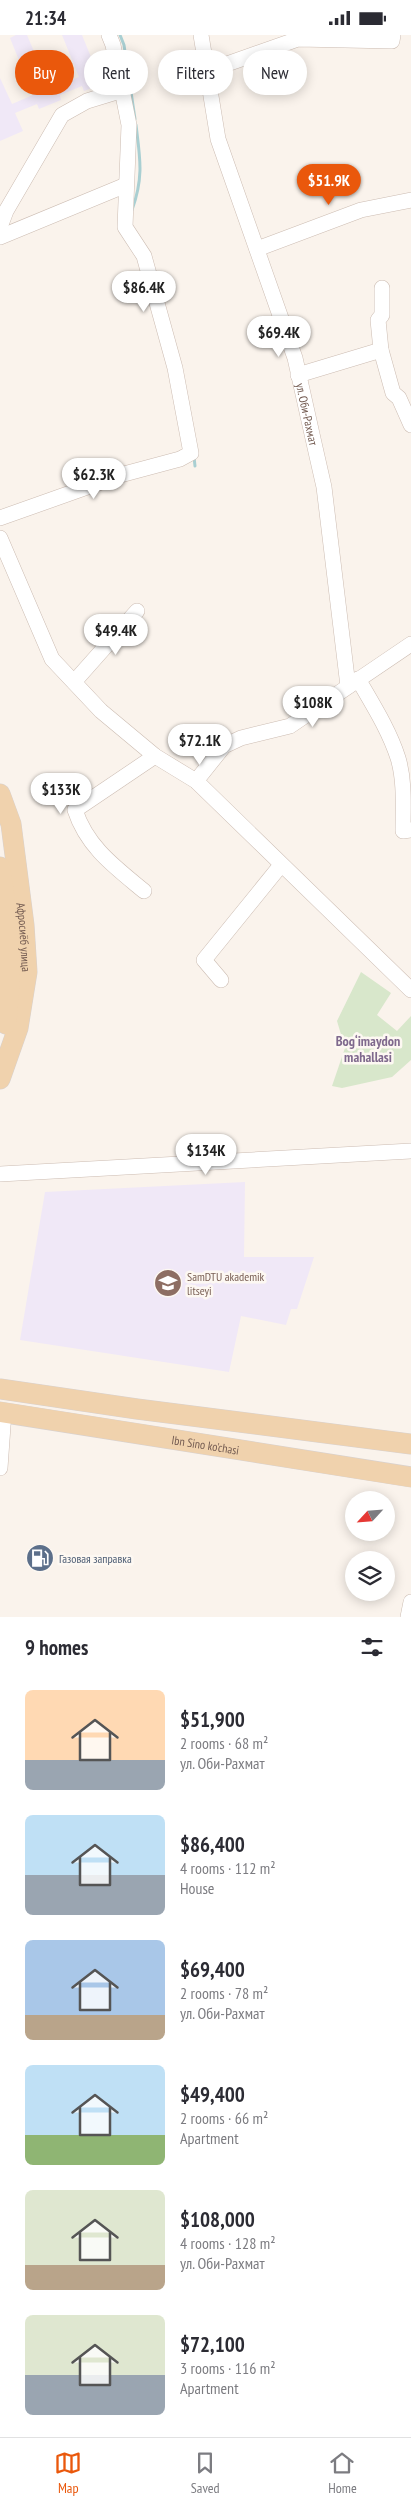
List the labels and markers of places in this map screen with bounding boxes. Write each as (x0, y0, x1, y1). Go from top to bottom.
pin: $51.9K (288, 163, 370, 206)
pin: $86.4K (103, 271, 185, 313)
pin: $69.4K (238, 315, 320, 358)
pin: $62.3K (53, 457, 135, 500)
pin: $49.4K (75, 613, 157, 656)
pin: $108K (278, 685, 348, 728)
pin: $72.1K (159, 723, 241, 766)
pin: $133K (26, 773, 96, 815)
pin: $134K (171, 1133, 241, 1176)
school or university icon: SamDTU akademik litseyi (153, 1268, 183, 1298)
place label: SamDTU akademik litseyi (187, 1269, 265, 1298)
fuel station icon: Газовая заправка (25, 1543, 55, 1573)
place label: Газовая заправка (59, 1551, 132, 1566)

